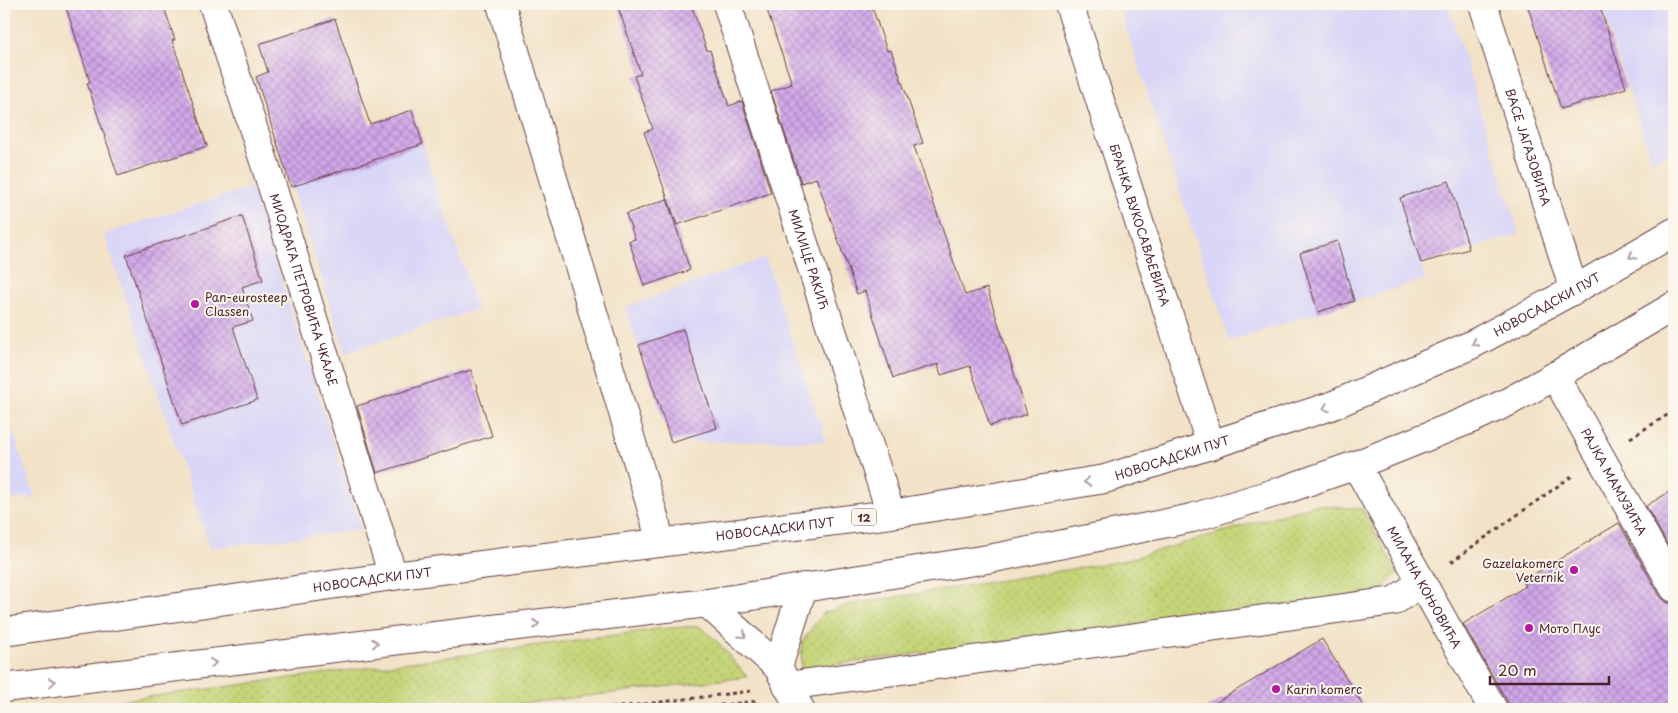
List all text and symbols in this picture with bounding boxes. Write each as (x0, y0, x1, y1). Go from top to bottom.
street label: ВАСЕ ЈАГАЗОВИЋА (1501, 86, 1556, 208)
street label: БРАНКА ВУКОСАВЉЕВИЋА (1105, 141, 1175, 309)
street label: МИОДРАГА ПЕТРОВИЋА ЧКАЉЕ (266, 191, 343, 389)
street label: МИЛИЦЕ РАКИЋ (785, 207, 834, 311)
one-way arrow (1628, 250, 1637, 260)
street label: НОВОСАДСКИ ПУТ (1490, 267, 1604, 341)
place label: Pan-eurosteep Classen (205, 288, 288, 320)
marker: Pan-eurosteep Classen (189, 298, 201, 310)
one-way arrow (1471, 337, 1480, 347)
one-way arrow (1322, 402, 1330, 412)
street label: РАЈКА МАМУЗИЋА (1577, 425, 1652, 538)
street label: НОВОСАДСКИ ПУТ (1112, 430, 1232, 484)
one-way arrow (1083, 476, 1091, 486)
road number: 12 (852, 508, 876, 526)
street label: НОВОСАДСКИ ПУТ (715, 512, 836, 545)
street label: МИЛАНА КОЊОВИЋА (1383, 523, 1466, 651)
place label: Gazelakomerc Veternik (1482, 554, 1564, 586)
street label: НОВОСАДСКИ ПУТ (312, 562, 433, 596)
marker: Gazelakomerc Veternik (1568, 564, 1580, 576)
one-way arrow (532, 619, 540, 630)
place label: Мото Плус (1539, 619, 1601, 637)
marker: Мото Плус (1523, 622, 1535, 634)
one-way arrow (737, 629, 746, 638)
one-way arrow (371, 638, 379, 649)
scale bar (1490, 653, 1609, 685)
one-way arrow (210, 658, 218, 669)
text: 20 m (1498, 658, 1537, 681)
one-way arrow (48, 677, 56, 688)
place label: Karin komerc (1286, 680, 1362, 698)
marker: Karin komerc (1270, 683, 1282, 695)

